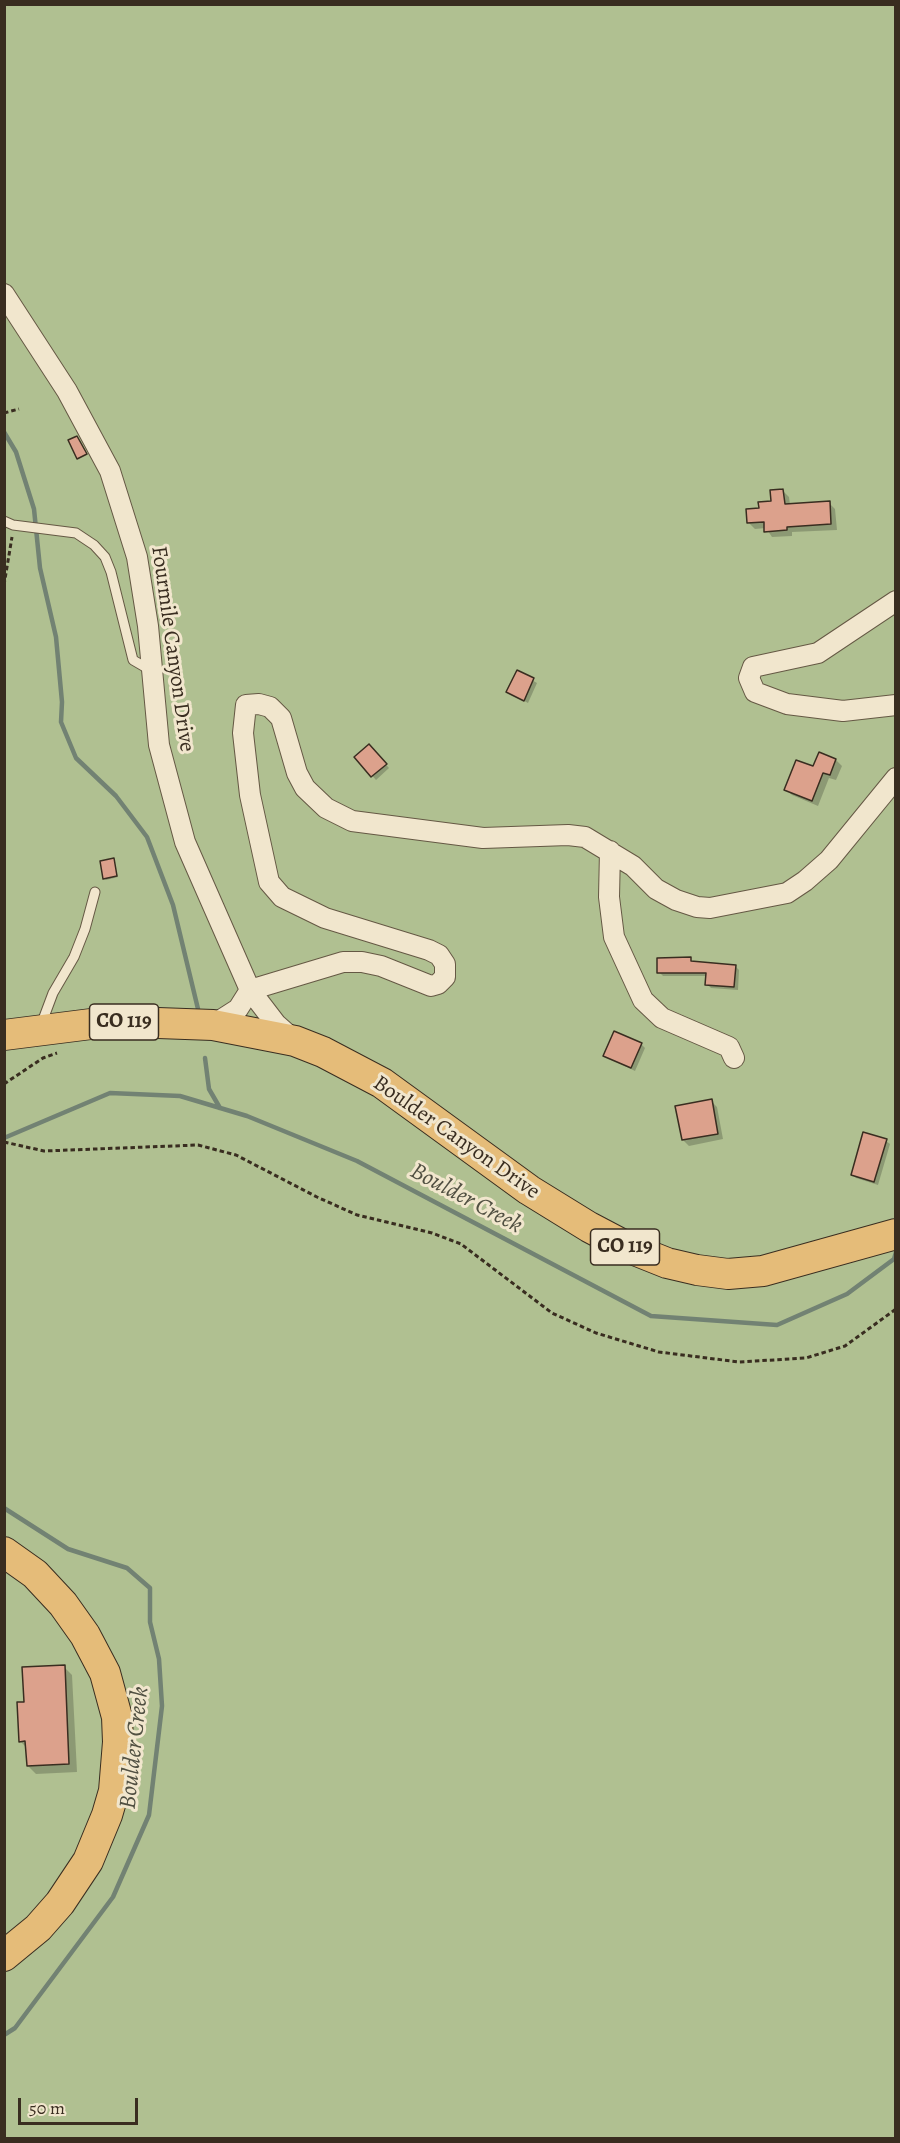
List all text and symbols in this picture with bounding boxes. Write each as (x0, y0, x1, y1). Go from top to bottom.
street label: Fourmile Canyon Drive (144, 544, 200, 754)
road number: CO 119 (90, 1004, 158, 1040)
street label: Boulder Canyon Drive (368, 1071, 544, 1205)
water label: Boulder Creek (405, 1157, 527, 1241)
road number: CO 119 (590, 1229, 660, 1265)
water label: Boulder Creek (114, 1685, 156, 1811)
scale bar (21, 2086, 141, 2124)
text: 50 m (29, 2096, 65, 2120)

